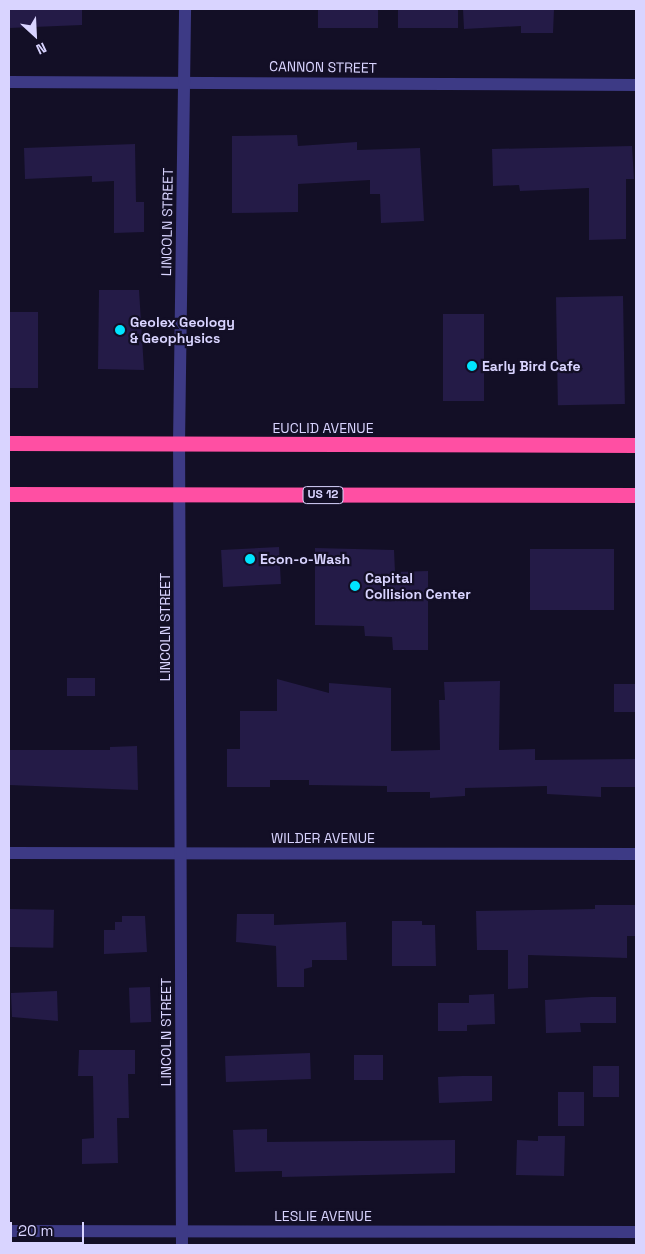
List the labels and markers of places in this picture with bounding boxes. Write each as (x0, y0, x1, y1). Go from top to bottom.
place label: Geolex Geology & Geophysics (130, 314, 235, 347)
marker: Geolex Geology & Geophysics (114, 324, 126, 336)
place label: Early Bird Cafe (482, 358, 581, 374)
marker: Early Bird Cafe (466, 360, 478, 372)
place label: Econ-o-Wash (260, 551, 350, 567)
marker: Econ-o-Wash (244, 553, 256, 565)
place label: Capital Collision Center (365, 570, 471, 602)
marker: Capital Collision Center (349, 580, 361, 592)

